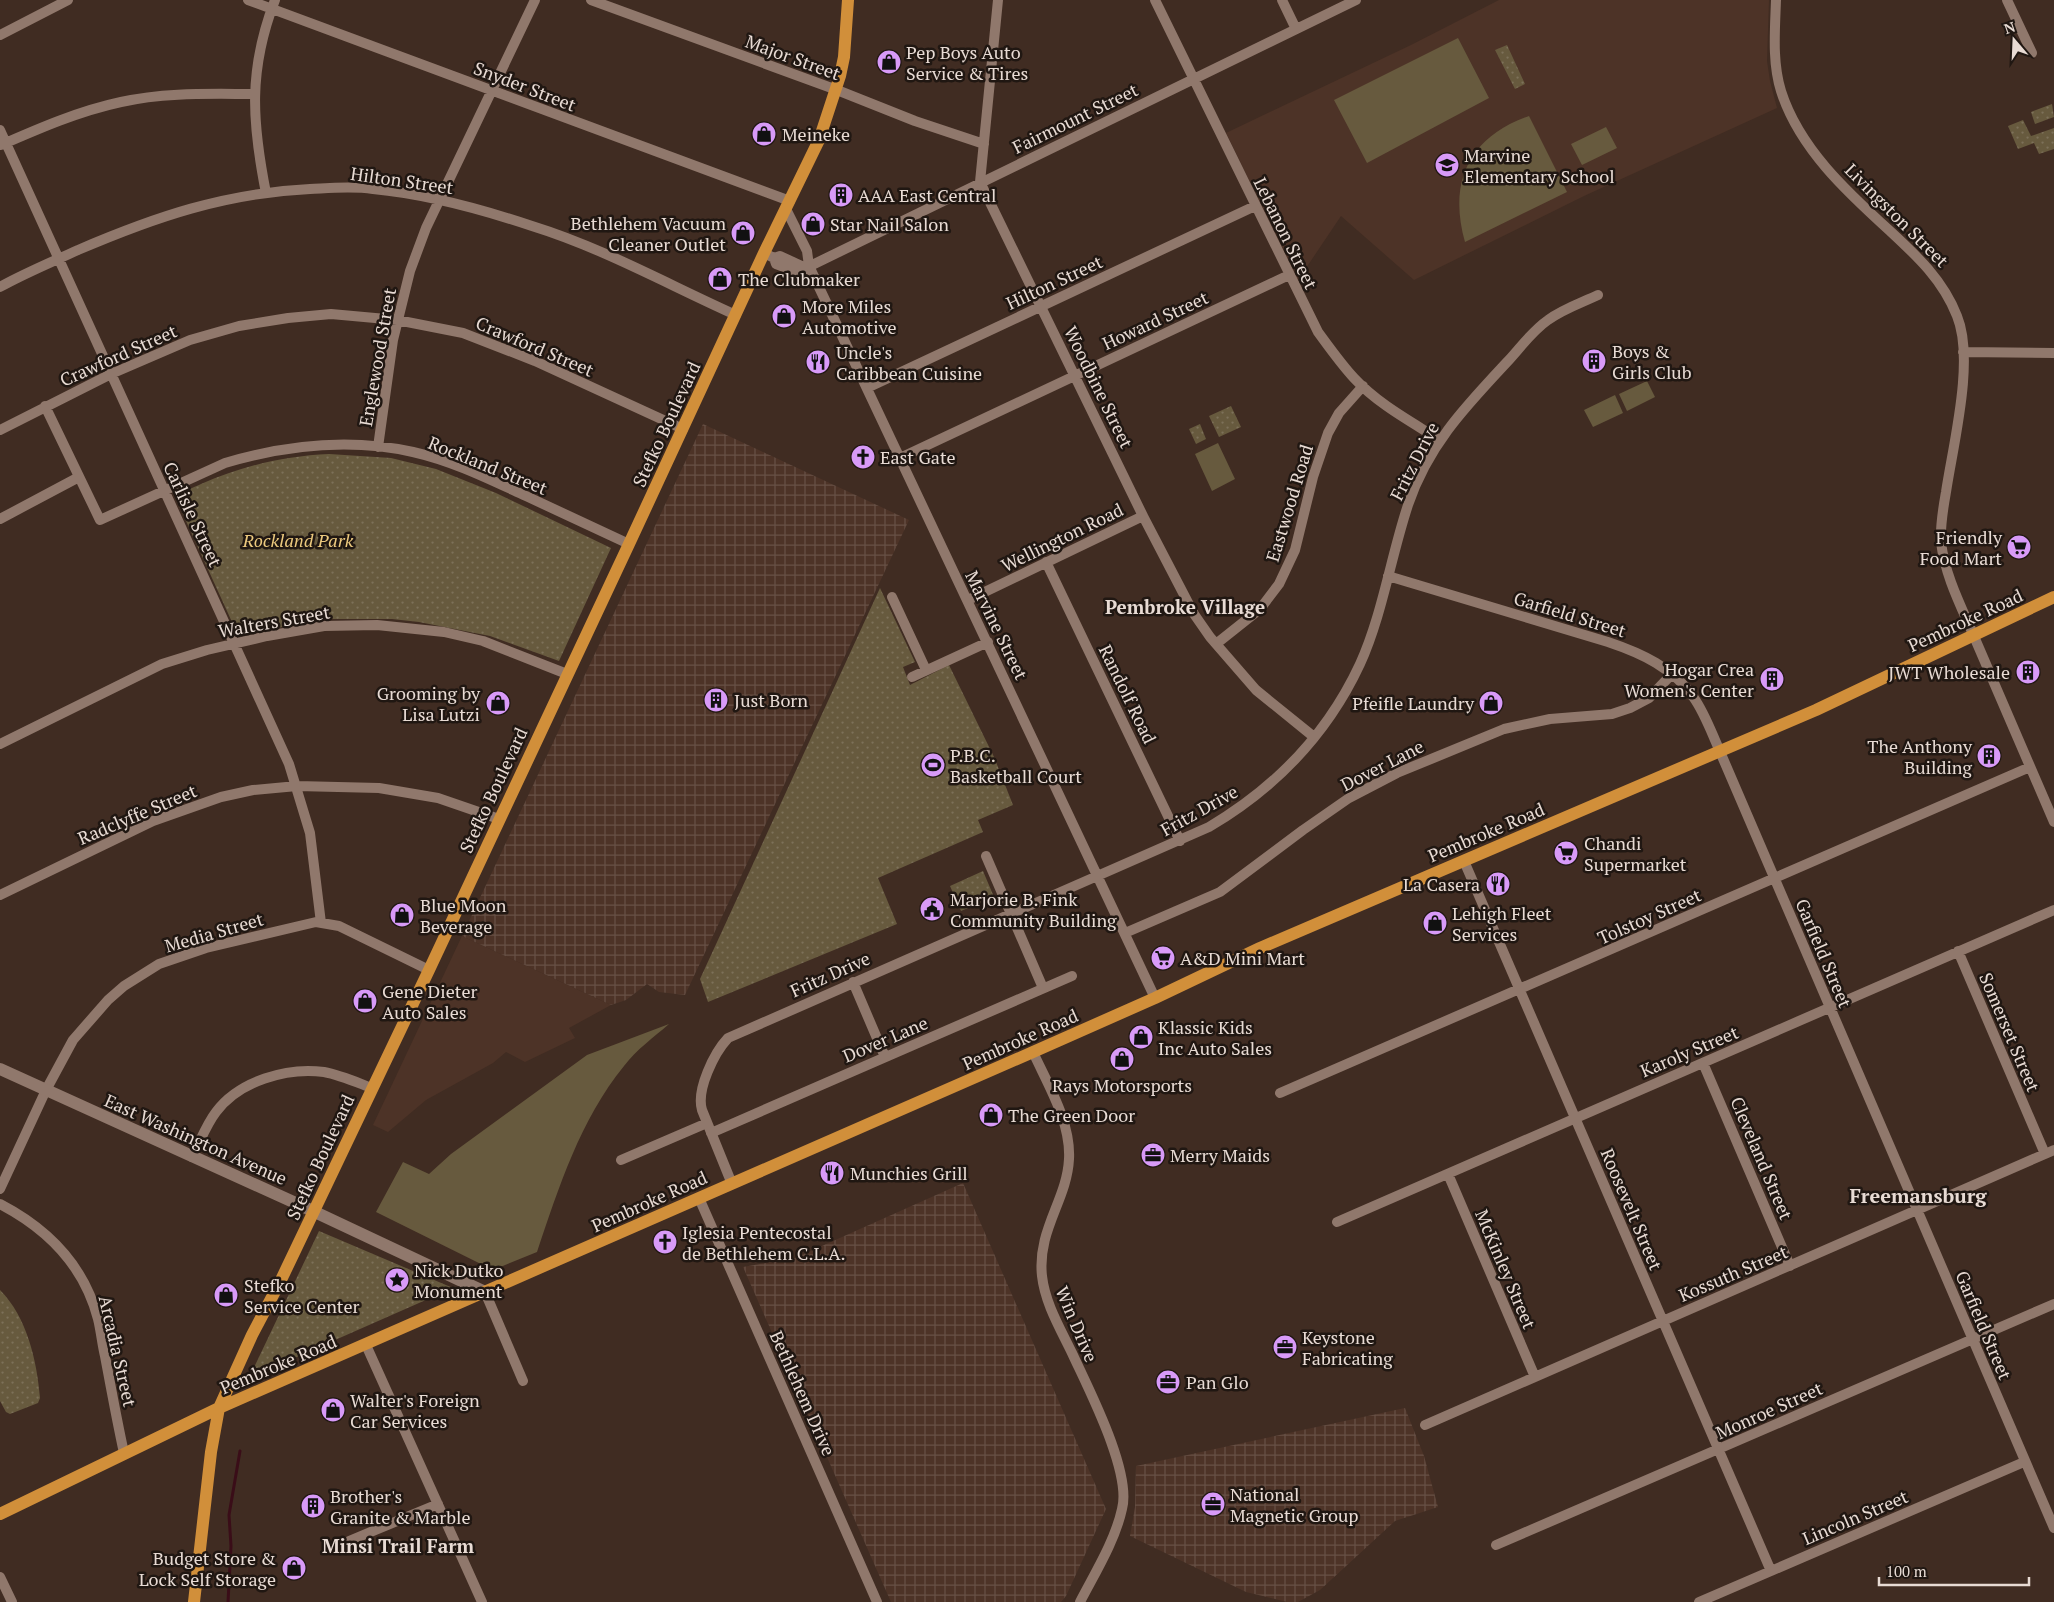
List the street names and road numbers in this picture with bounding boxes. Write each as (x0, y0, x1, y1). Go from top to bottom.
street label: Major Street (742, 29, 844, 85)
street label: Snyder Street (470, 55, 580, 117)
street label: Fairmount Street (1008, 77, 1142, 159)
street label: Livingston Street (1840, 158, 1954, 272)
street label: Hilton Street (349, 161, 455, 199)
street label: Lebanon Street (1249, 173, 1324, 293)
street label: Hilton Street (1002, 249, 1106, 315)
street label: Howard Street (1098, 285, 1212, 355)
street label: Englewood Street (353, 286, 401, 428)
street label: Crawford Street (472, 310, 598, 382)
street label: Crawford Street (56, 318, 181, 392)
street label: Woodbine Street (1059, 322, 1139, 452)
street label: Stefko Boulevard (626, 357, 706, 491)
street label: Fritz Drive (1384, 418, 1444, 504)
street label: Rockland Street (425, 430, 551, 500)
street label: Eastwood Road (1260, 441, 1318, 565)
street label: Carlisle Street (158, 458, 228, 571)
street label: Wellington Road (997, 497, 1127, 577)
street label: Marvine Street (960, 566, 1034, 684)
street label: Pembroke Road (1904, 583, 2026, 657)
street label: Garfield Street (1511, 586, 1629, 643)
street label: Walters Street (216, 599, 332, 643)
street label: Randolf Road (1094, 641, 1162, 747)
street label: Stefko Boulevard (453, 723, 533, 857)
street label: Dover Lane (1336, 734, 1428, 796)
street label: Radclyffe Street (74, 778, 200, 850)
street label: Fritz Drive (1156, 779, 1242, 841)
street label: Pembroke Road (1424, 797, 1548, 867)
street label: Tolstoy Street (1593, 882, 1705, 950)
street label: Garfield Street (1790, 895, 1858, 1011)
street label: Media Street (162, 906, 266, 958)
street label: Fritz Drive (786, 946, 874, 1002)
street label: Somerset Street (1974, 969, 2046, 1095)
street label: Pembroke Road (958, 1003, 1082, 1075)
street label: Dover Lane (839, 1010, 931, 1068)
street label: Karoly Street (1636, 1019, 1742, 1082)
street label: East Washington Avenue (101, 1088, 291, 1190)
street label: Stefko Boulevard (280, 1090, 360, 1224)
street label: Cleveland Street (1725, 1093, 1799, 1223)
street label: Roosevelt Street (1596, 1145, 1669, 1274)
street label: Pembroke Road (587, 1165, 711, 1237)
street label: McKinley Street (1470, 1206, 1542, 1333)
street label: Kossuth Street (1675, 1239, 1792, 1307)
street label: Garfield Street (1950, 1267, 2018, 1383)
street label: Win Drive (1050, 1282, 1104, 1366)
street label: Arcadia Street (94, 1293, 143, 1409)
street label: Bethlehem Drive (765, 1327, 841, 1459)
street label: Pembroke Road (216, 1329, 340, 1399)
street label: Monroe Street (1712, 1376, 1827, 1444)
street label: Lincoln Street (1799, 1484, 1912, 1550)

